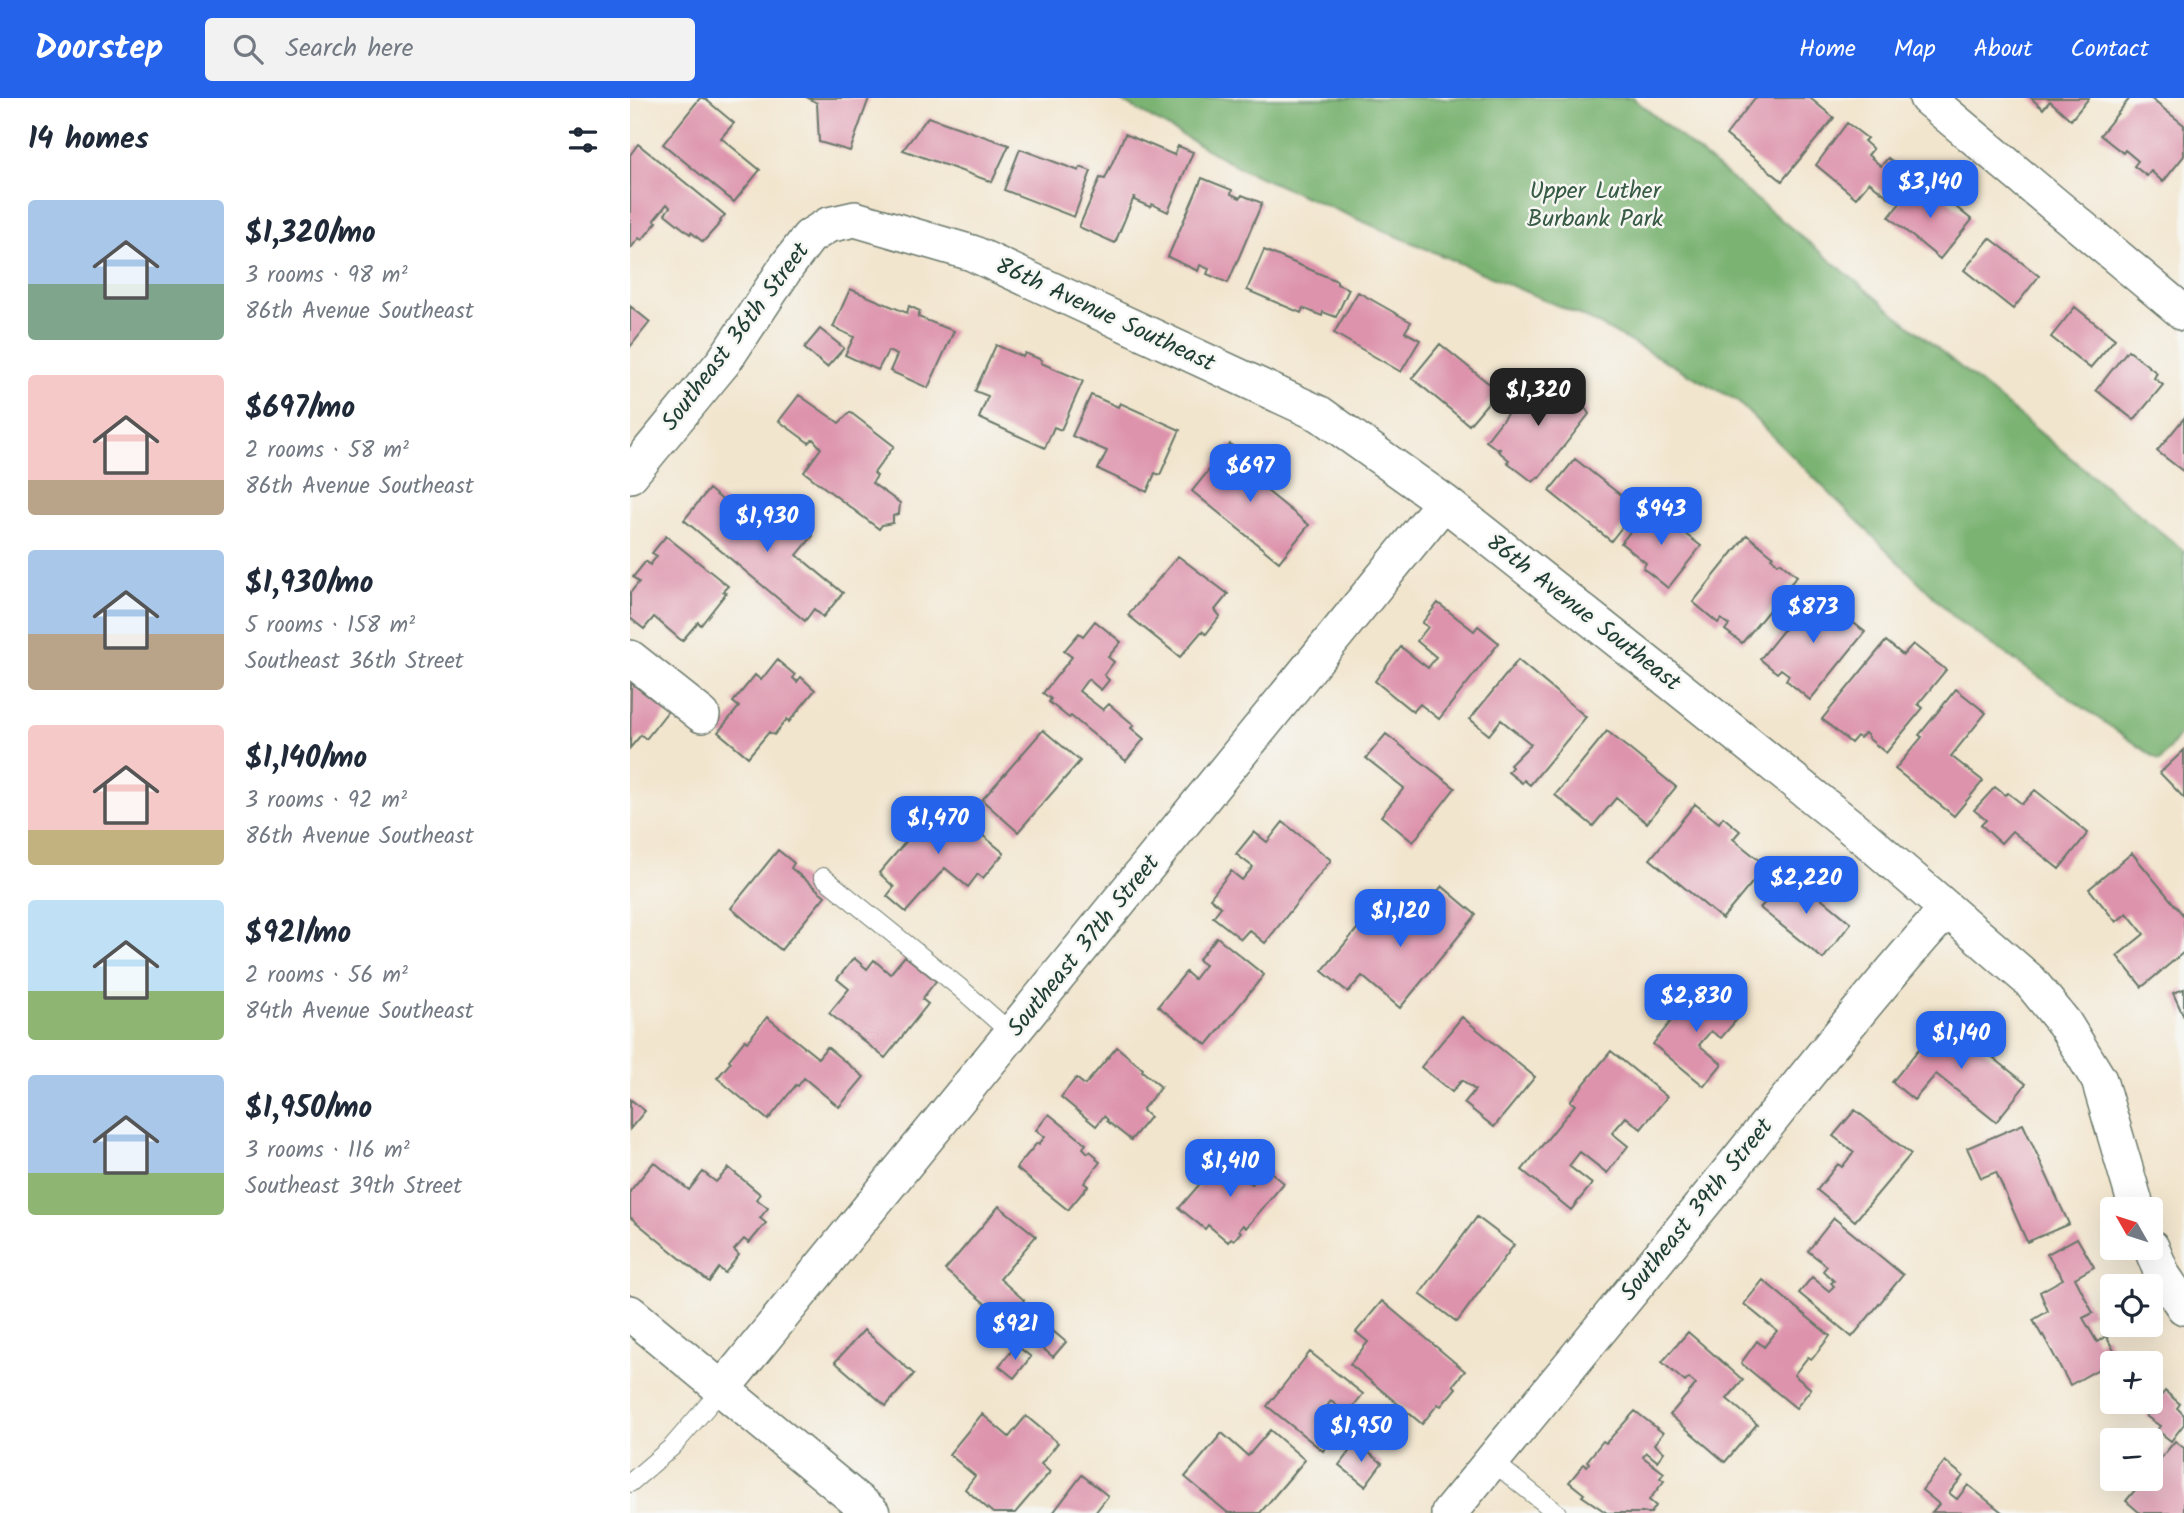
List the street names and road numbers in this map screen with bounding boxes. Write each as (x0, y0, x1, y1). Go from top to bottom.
street label: Southeast 36th Street (652, 234, 821, 440)
street label: 86th Avenue Southeast (989, 247, 1222, 383)
street label: 86th Avenue Southeast (1477, 524, 1690, 702)
street label: Southeast 37th Street (998, 845, 1171, 1046)
street label: Southeast 39th Street (1611, 1109, 1784, 1310)

